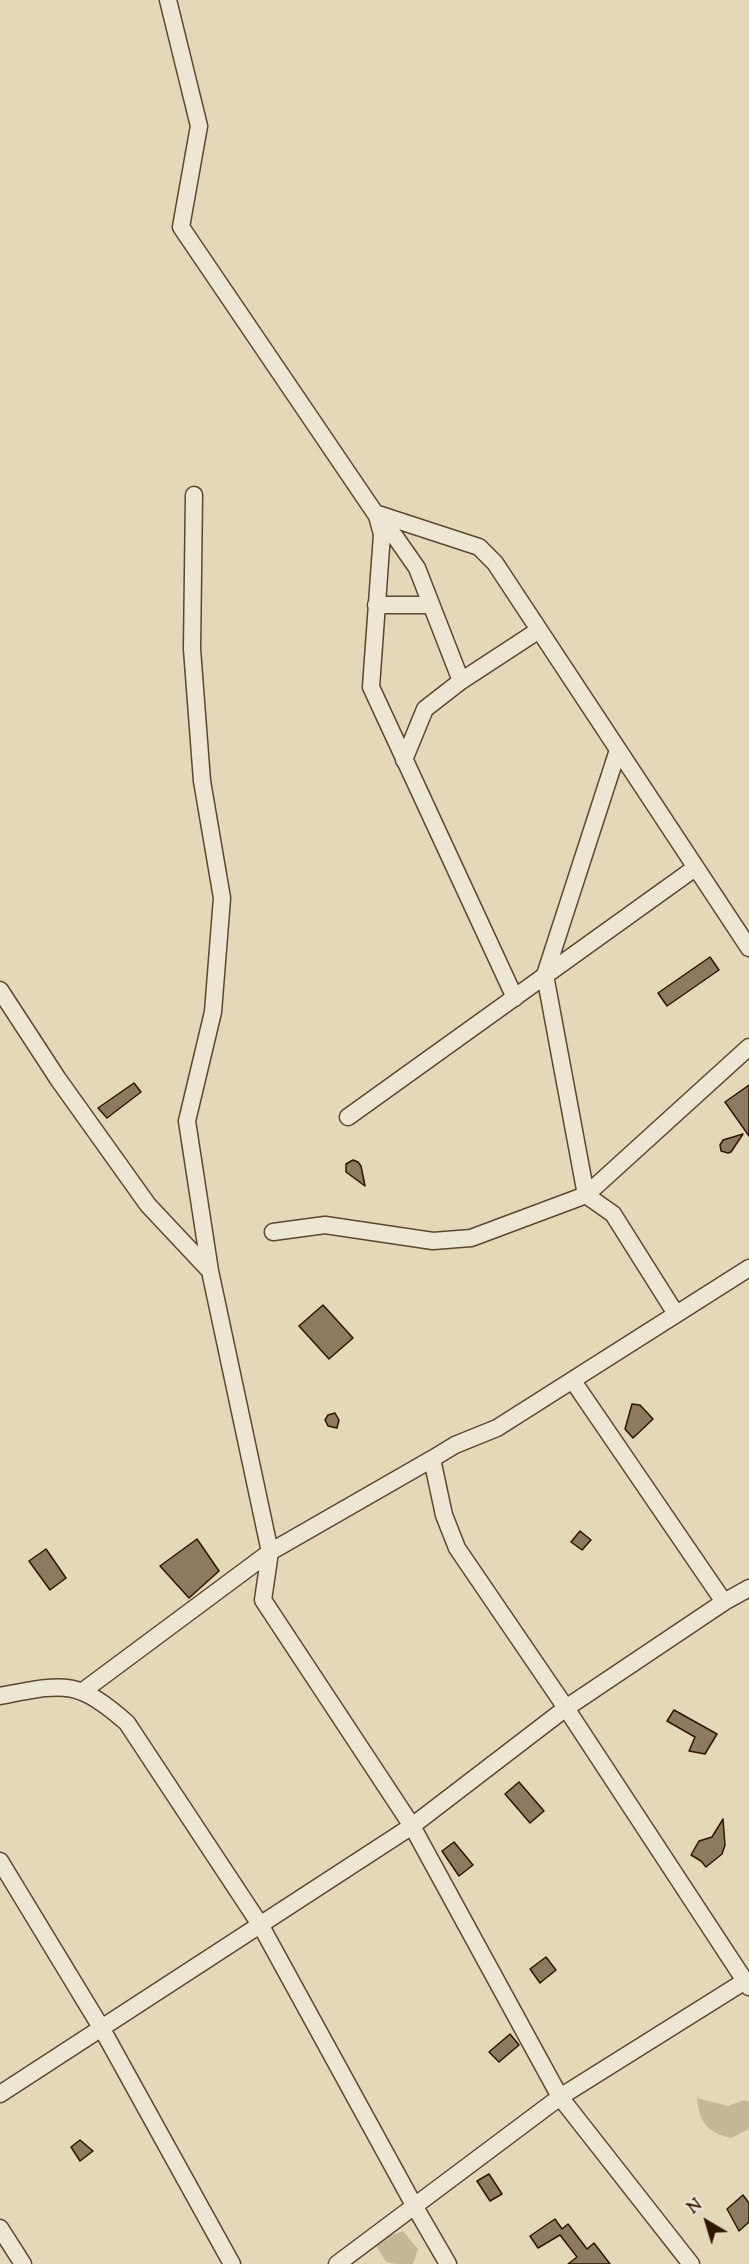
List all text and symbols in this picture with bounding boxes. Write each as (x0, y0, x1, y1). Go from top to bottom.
north arrow (677, 2192, 737, 2252)
text: N (683, 2194, 708, 2220)

